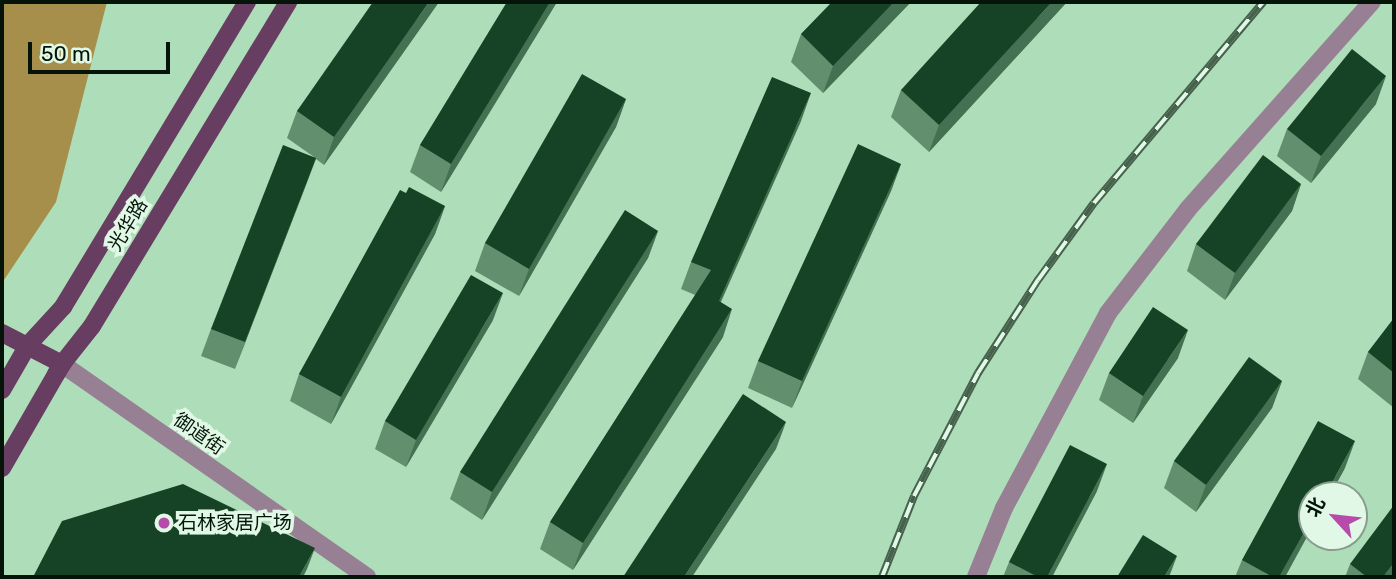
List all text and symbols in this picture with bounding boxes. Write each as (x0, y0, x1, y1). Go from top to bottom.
scale bar (32, 28, 173, 72)
text: 50 m (41, 41, 91, 66)
street label: 光华路 (104, 195, 152, 255)
street label: 御道街 (169, 408, 229, 460)
north arrow (1298, 481, 1368, 551)
text: 北 (1301, 493, 1330, 521)
place label: 石林家居广场 (178, 512, 292, 534)
marker: 石林家居广场 (156, 515, 172, 531)

